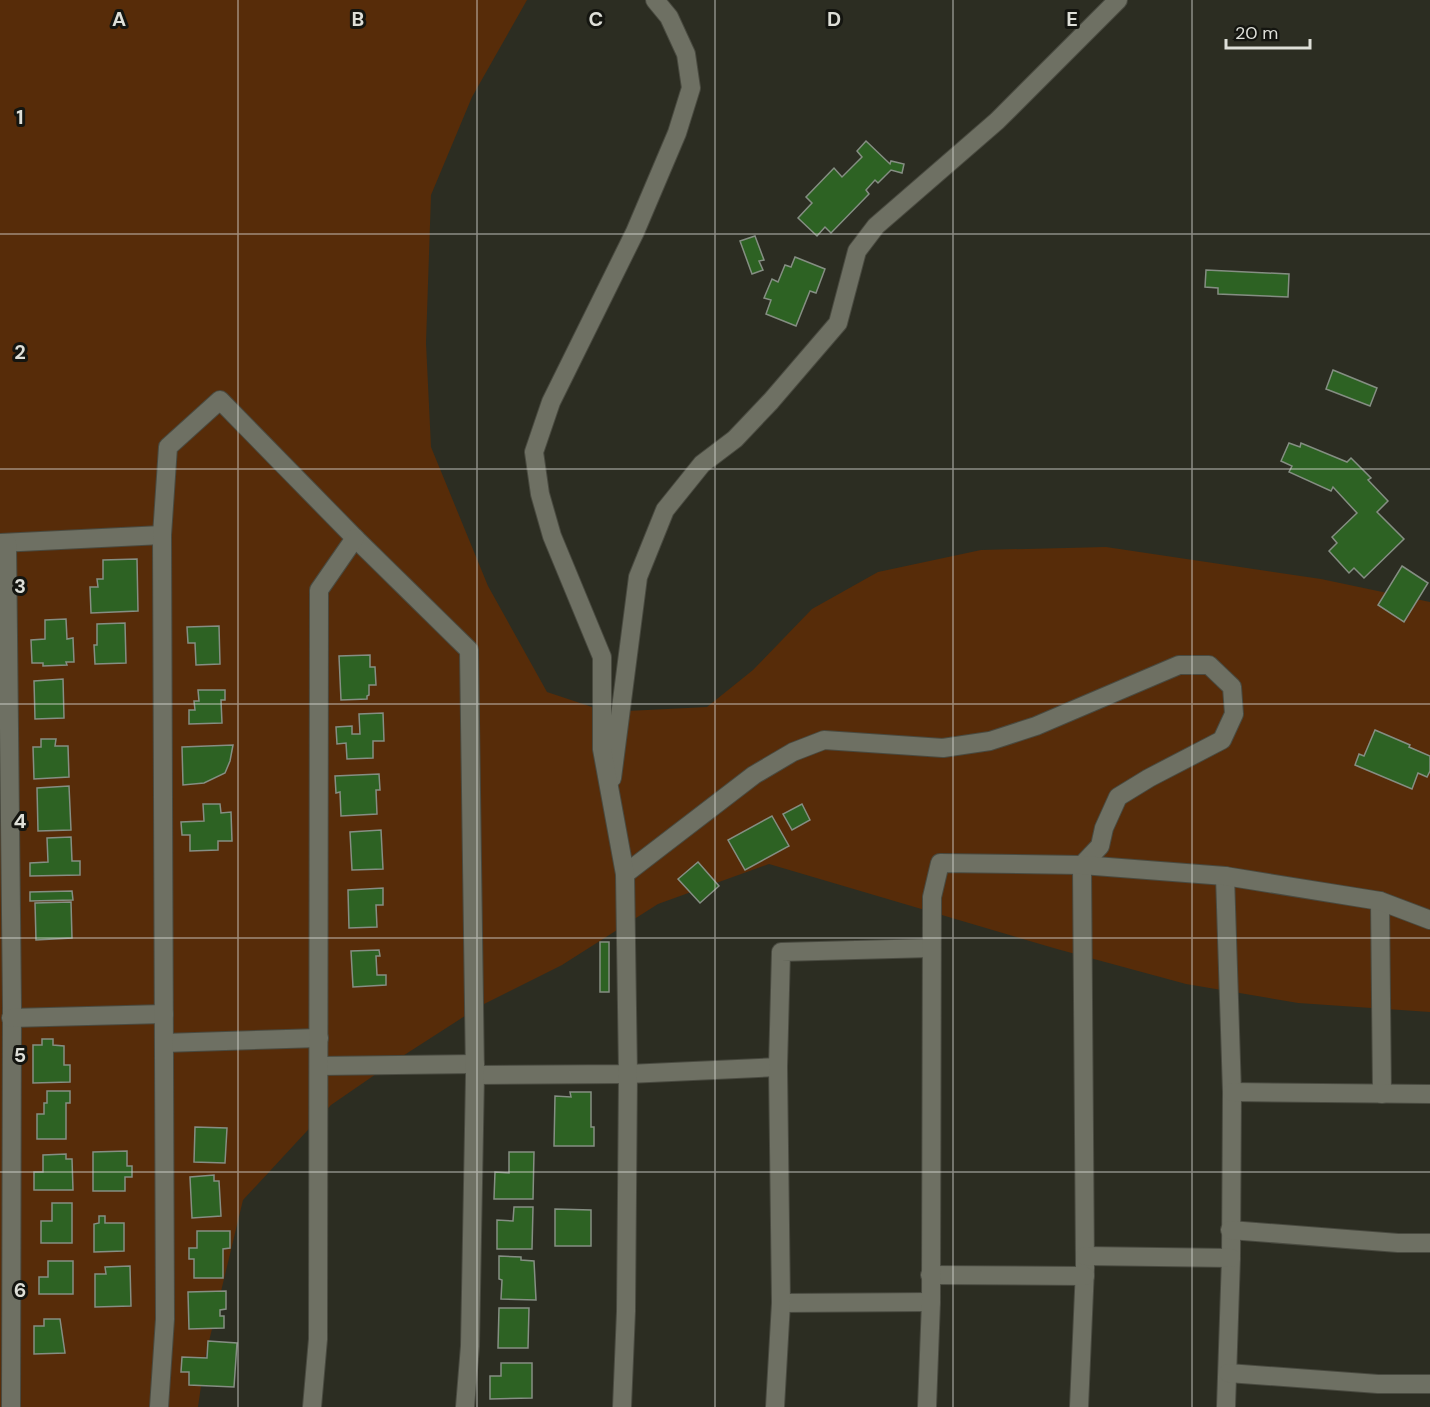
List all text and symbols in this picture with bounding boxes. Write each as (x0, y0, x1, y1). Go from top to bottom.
text: A (112, 6, 126, 32)
text: B (352, 6, 364, 32)
text: C (589, 6, 603, 32)
text: D (827, 6, 841, 32)
text: E (1066, 6, 1078, 32)
scale bar (1226, 12, 1310, 50)
text: 20 m (1235, 21, 1278, 45)
text: 1 (16, 104, 24, 130)
text: 2 (14, 339, 26, 365)
text: 3 (14, 573, 26, 599)
text: 4 (14, 808, 27, 834)
text: 5 (14, 1042, 26, 1068)
text: 6 (14, 1277, 26, 1303)

